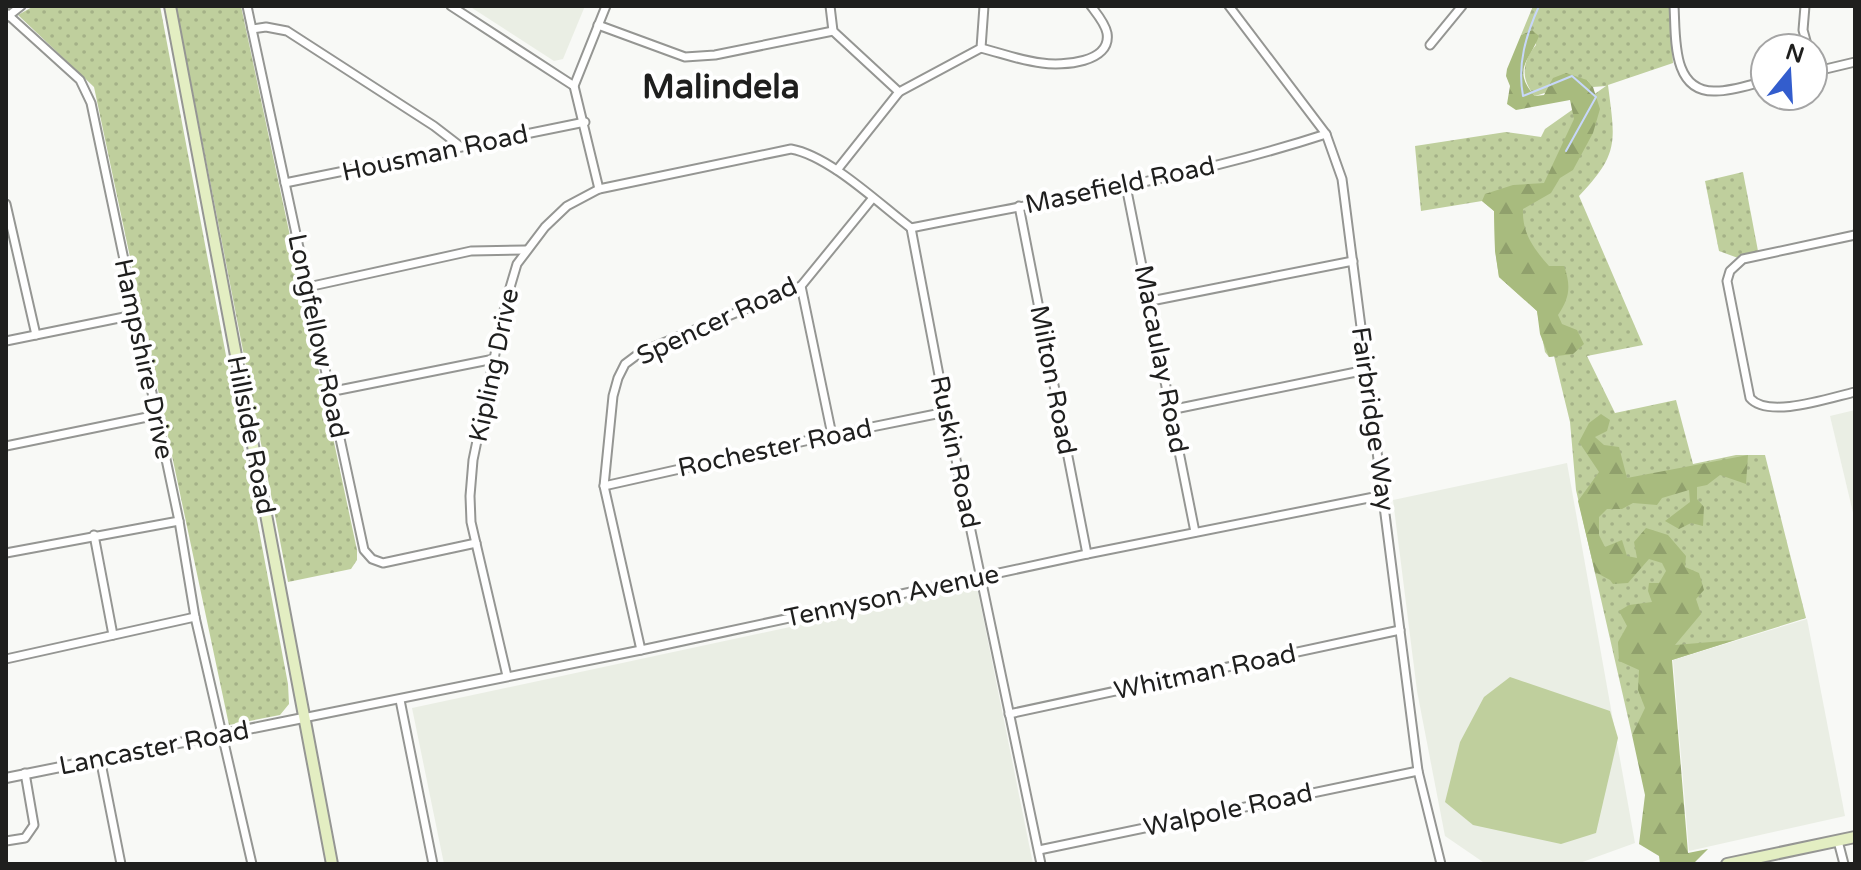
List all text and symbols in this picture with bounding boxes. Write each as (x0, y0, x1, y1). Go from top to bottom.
north arrow (1749, 32, 1829, 112)
text: N (1782, 39, 1807, 69)
district label: Malindela (642, 67, 800, 108)
street label: Housman Road (339, 118, 531, 188)
street label: Masefield Road (1022, 150, 1218, 220)
street label: Longfellow Road (281, 231, 355, 441)
street label: Hampshire Drive (108, 256, 180, 462)
street label: Macaulay Road (1128, 262, 1194, 456)
street label: Spencer Road (632, 270, 802, 372)
street label: Kipling Drive (463, 285, 525, 445)
street label: Milton Road (1023, 303, 1083, 457)
street label: Fairbridge Way (1345, 325, 1401, 513)
street label: Hillside Road (220, 353, 282, 517)
street label: Ruskin Road (924, 373, 986, 531)
street label: Rochester Road (675, 412, 875, 484)
street label: Tennyson Avenue (782, 558, 1002, 634)
street label: Whitman Road (1111, 638, 1299, 706)
street label: Lancaster Road (56, 714, 252, 782)
street label: Walpole Road (1141, 777, 1315, 843)

